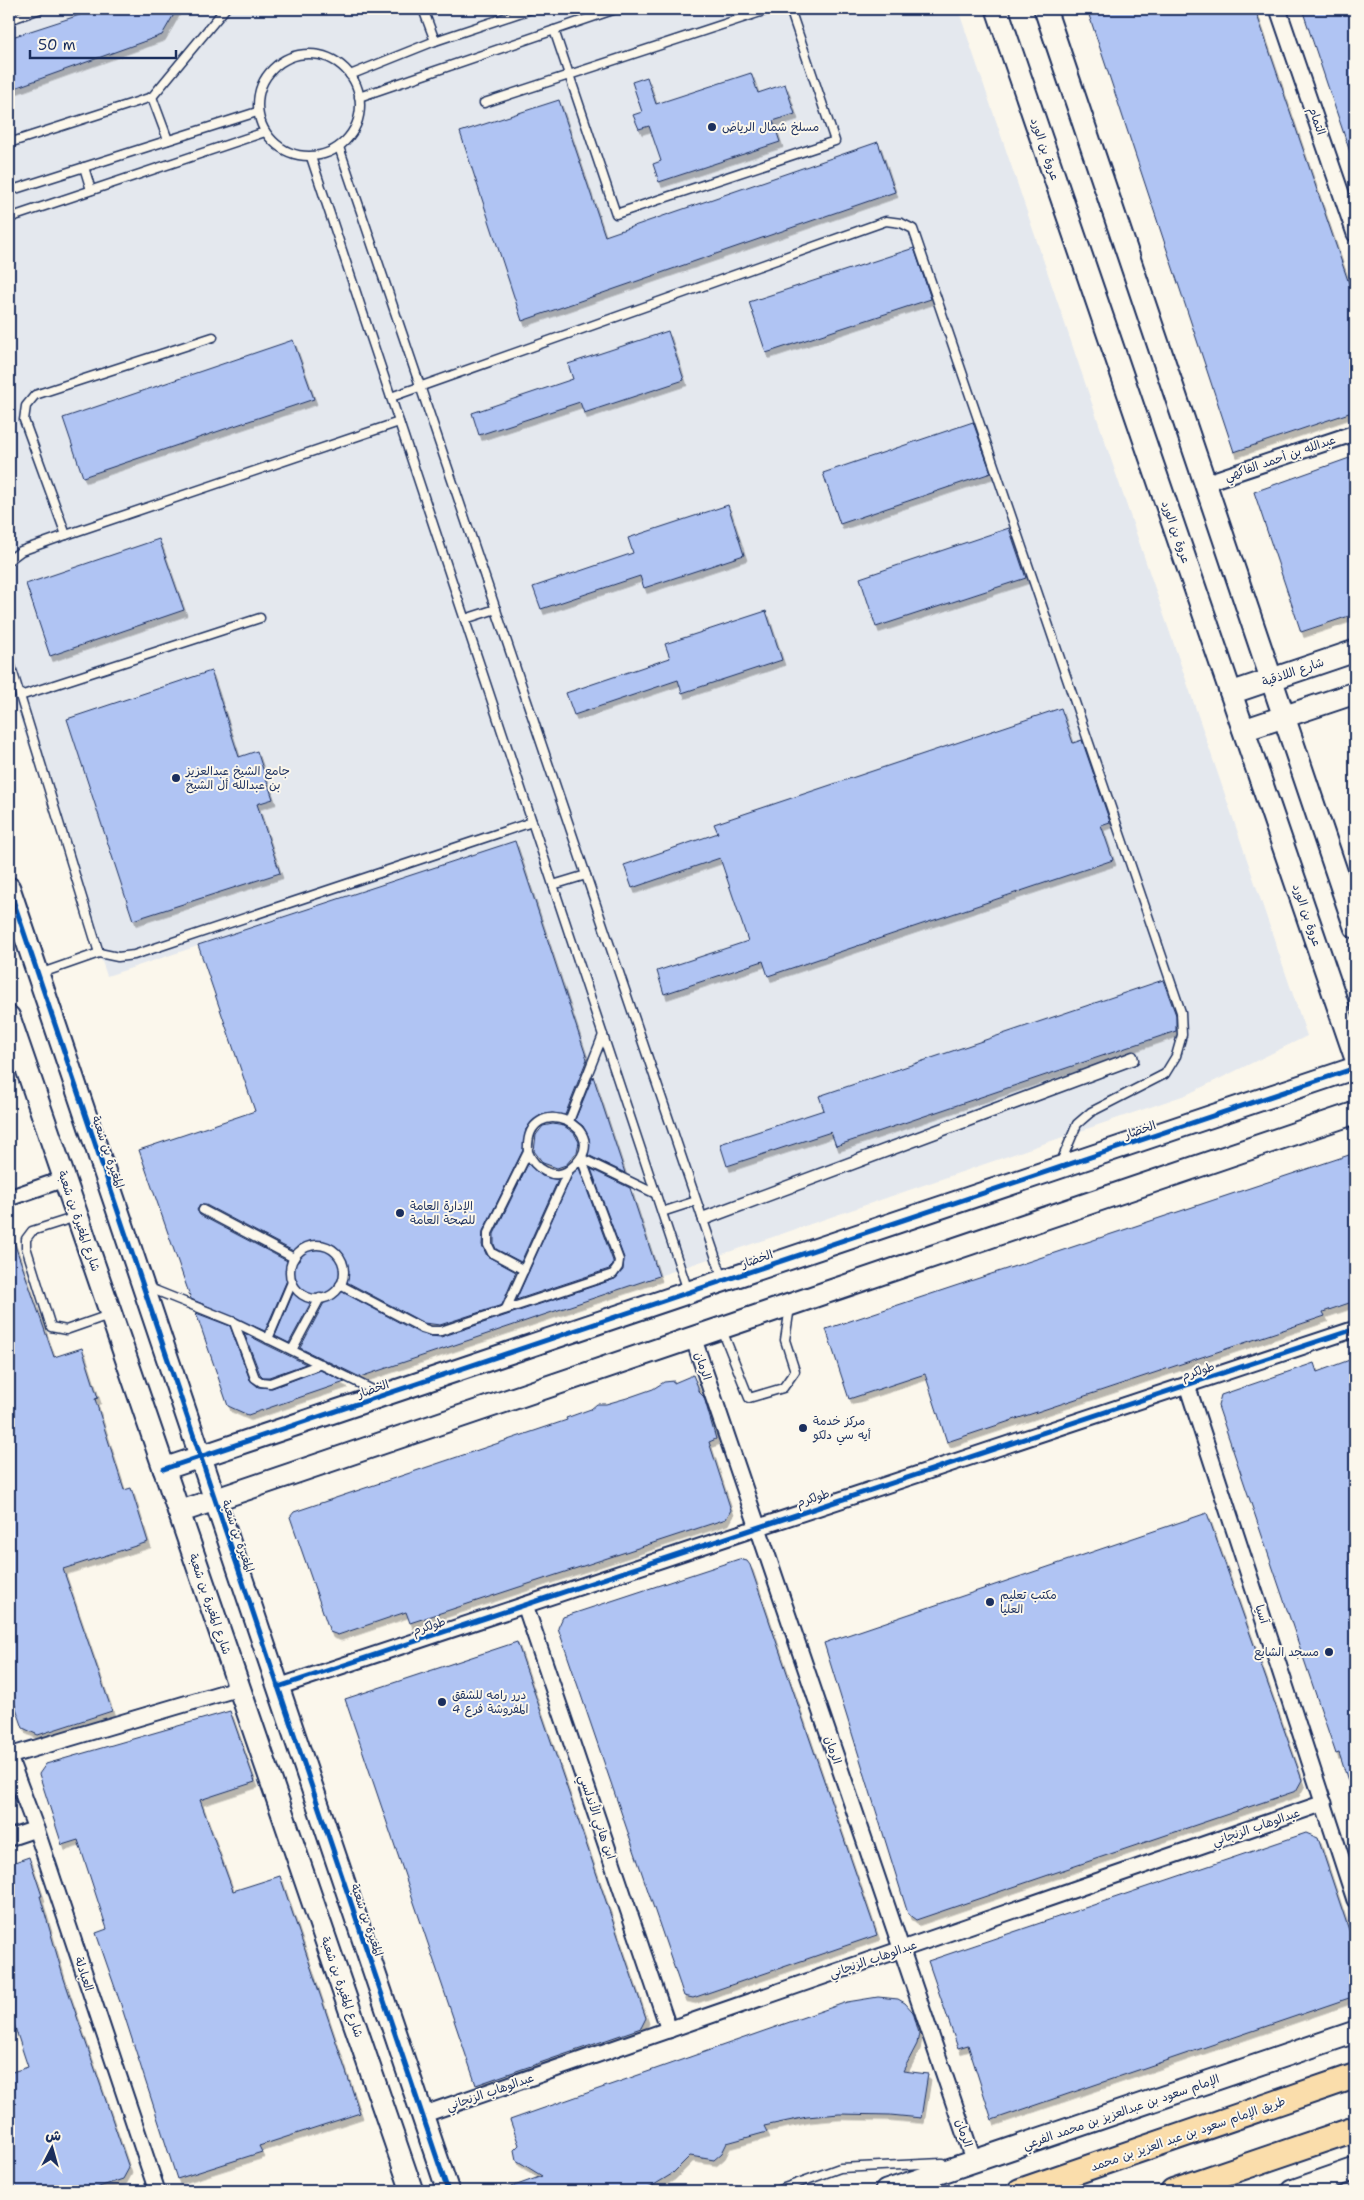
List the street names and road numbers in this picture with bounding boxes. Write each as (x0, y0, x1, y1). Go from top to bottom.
street label: التمام (1304, 105, 1329, 138)
street label: عروة بن الورد (1027, 116, 1063, 182)
street label: عبدالله بن أحمد الفاكهي (1222, 431, 1339, 487)
street label: عروة بن الورد (1158, 499, 1194, 565)
street label: شارع اللاذقية (1260, 654, 1326, 691)
street label: عروة بن الورد (1289, 882, 1325, 948)
street label: المغيرة بن شعبة (88, 1114, 128, 1191)
street label: الخضار (1121, 1117, 1158, 1143)
street label: شارع المغيرة بن شعبة (53, 1168, 104, 1274)
street label: الخضار (738, 1246, 775, 1272)
street label: الرمان (691, 1350, 715, 1382)
street label: طولكرم (1179, 1358, 1217, 1385)
street label: الخضار (354, 1376, 391, 1402)
street label: طولكرم (794, 1485, 832, 1512)
street label: المغيرة بن شعبة (218, 1498, 258, 1575)
street label: شارع المغيرة بن شعبة (184, 1551, 235, 1657)
street label: آسيا (1251, 1602, 1273, 1627)
street label: طولكرم (410, 1613, 448, 1640)
street label: الرمان (821, 1734, 845, 1766)
street label: ابن هاني الأندلسي (572, 1773, 619, 1862)
street label: عبدالوهاب الزنجاني (1210, 1804, 1303, 1852)
street label: المغيرة بن شعبة (347, 1882, 387, 1959)
street label: شارع المغيرة بن شعبة (316, 1934, 367, 2040)
street label: عبدالوهاب الزنجاني (827, 1936, 920, 1984)
street label: العبادلة (71, 1955, 97, 1993)
street label: عبدالوهاب الزنجاني (444, 2069, 537, 2117)
street label: الإمام سعود بن عبدالعزيز بن محمد الفرعي (1021, 2071, 1222, 2156)
street label: طريق الإمام سعود بن عبد العزيز بن محمد (1088, 2093, 1288, 2176)
street label: الرمان (952, 2117, 976, 2149)

